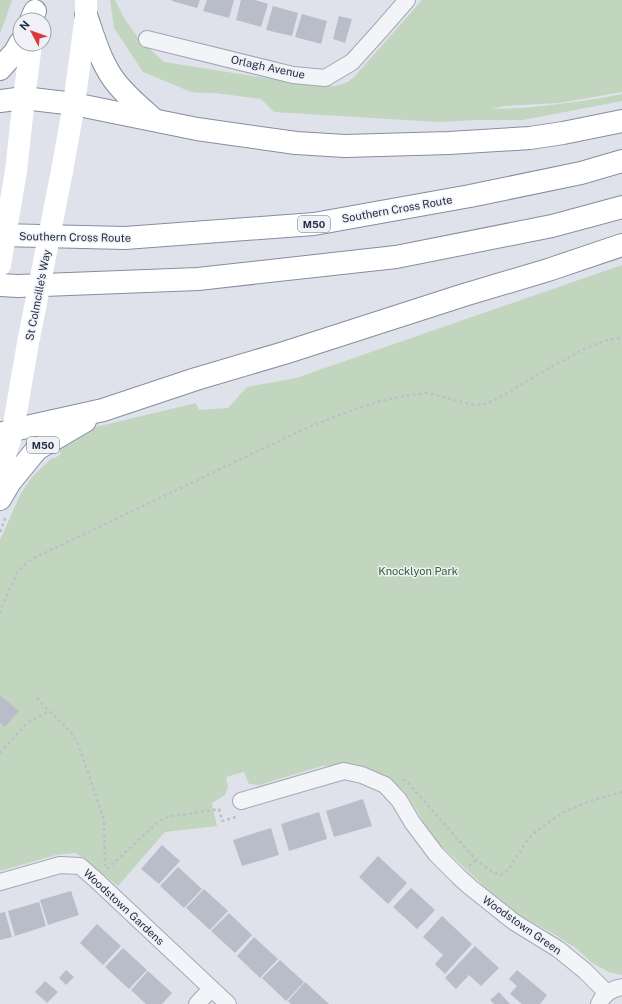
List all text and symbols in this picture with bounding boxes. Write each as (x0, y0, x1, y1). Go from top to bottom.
north arrow (12, 12, 52, 52)
text: N (17, 18, 32, 33)
street label: Orlagh Avenue (230, 53, 306, 81)
street label: Southern Cross Route (341, 193, 453, 225)
road number: M50 (298, 216, 330, 232)
street label: Southern Cross Route (19, 230, 131, 244)
street label: St Colmcille's Way (23, 248, 53, 342)
road number: M50 (27, 437, 59, 453)
park label: Knocklyon Park (378, 565, 458, 577)
street label: Woodstown Gardens (81, 867, 167, 948)
street label: Woodstown Green (480, 893, 564, 957)

